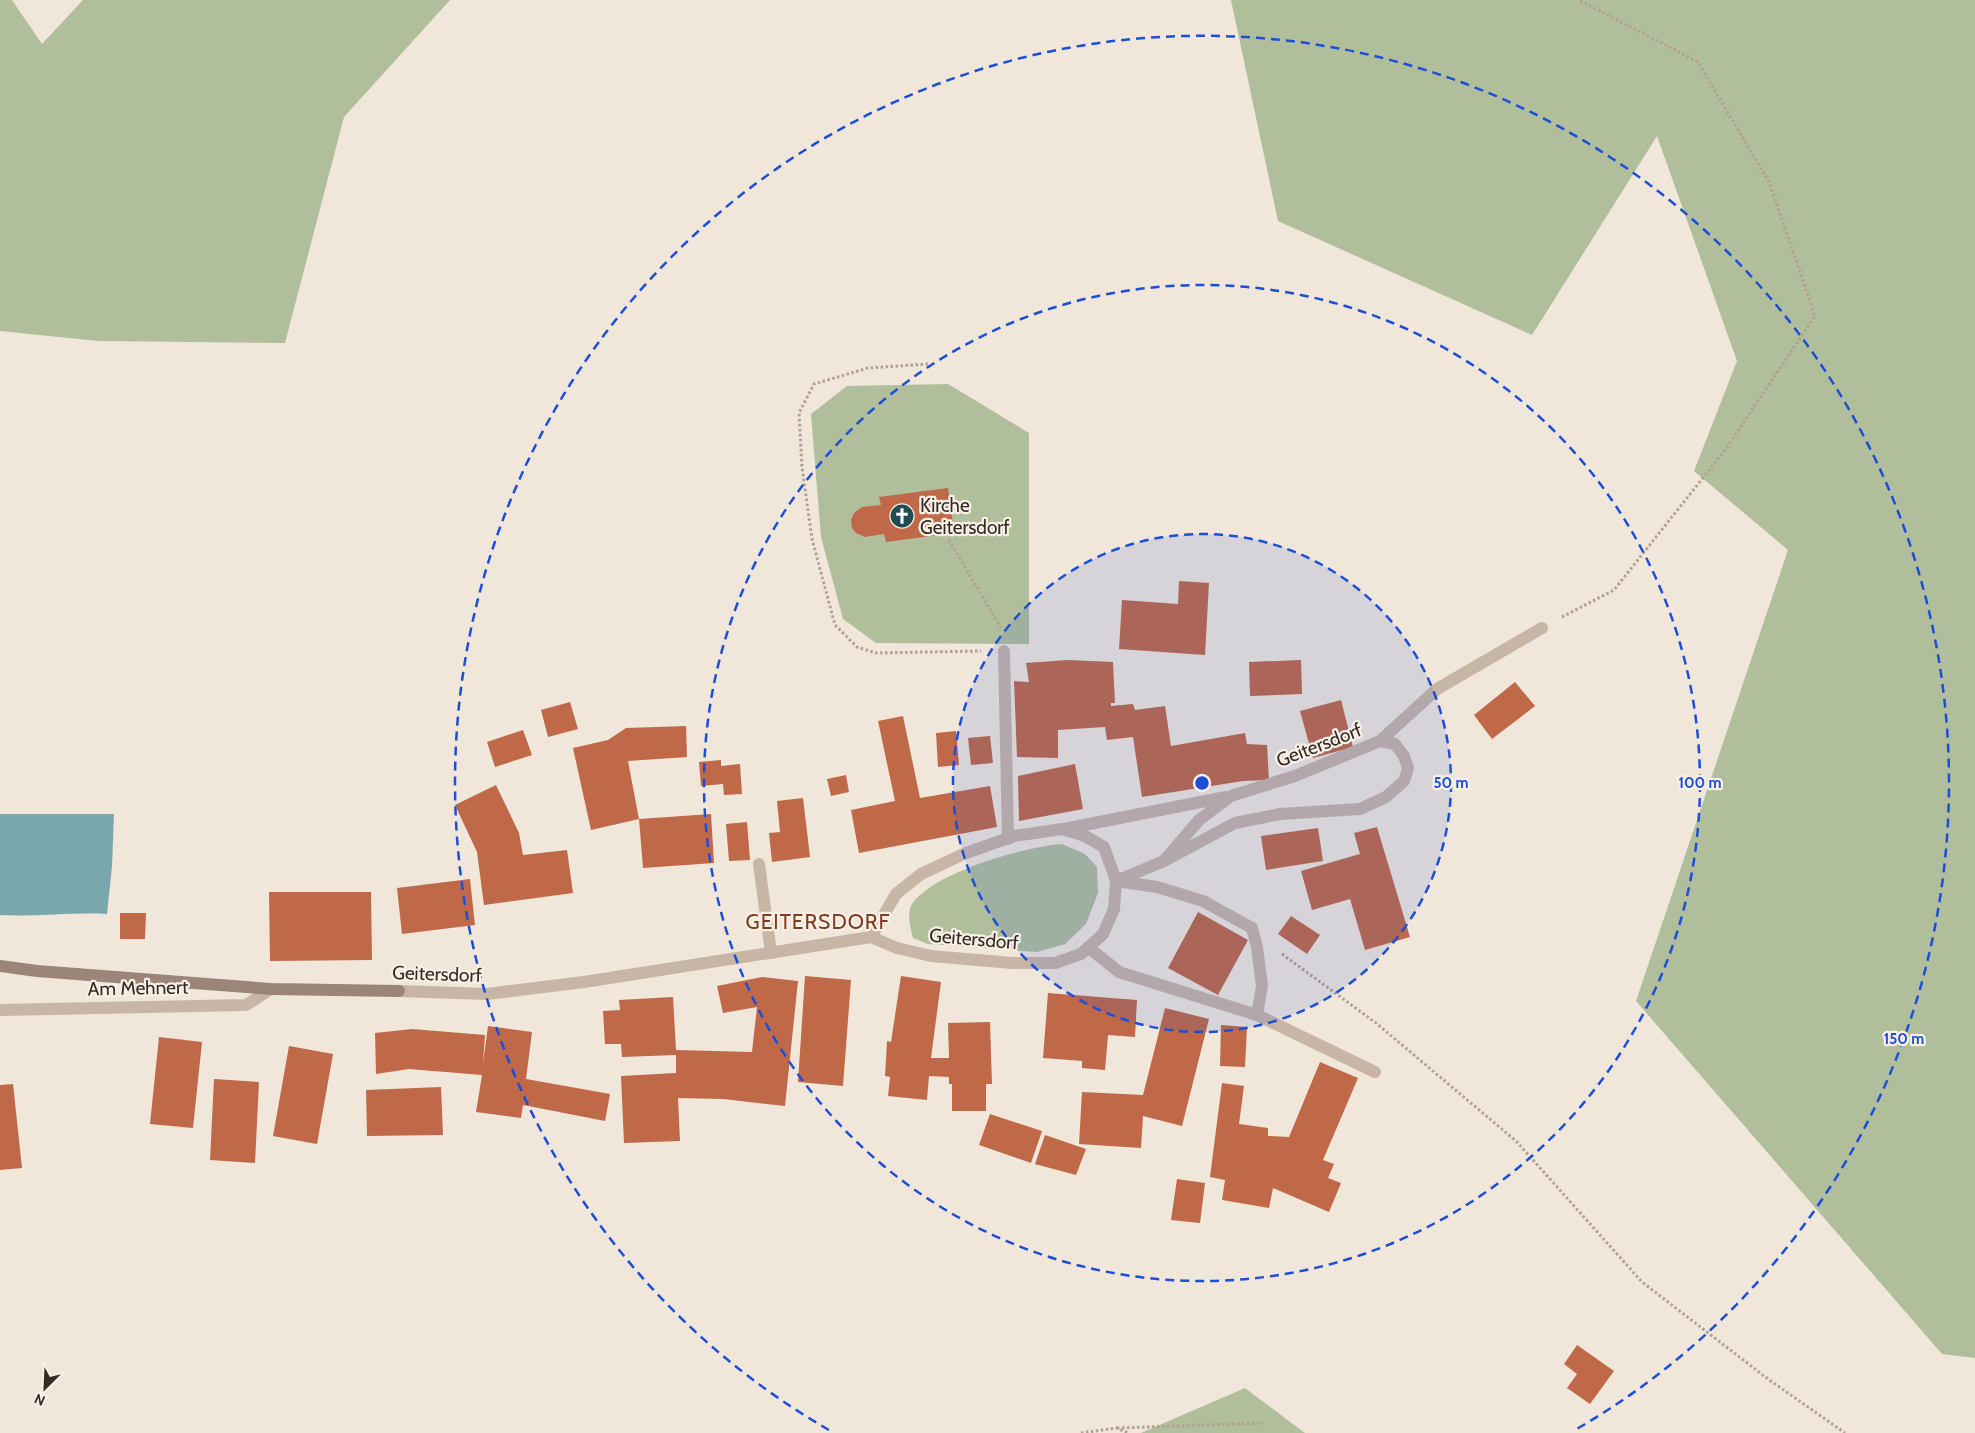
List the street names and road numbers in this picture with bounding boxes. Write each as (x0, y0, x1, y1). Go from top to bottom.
street label: Geitersdorf (1273, 718, 1366, 772)
street label: Geitersdorf (928, 924, 1020, 954)
street label: Geitersdorf (392, 961, 483, 987)
street label: Am Mehnert (87, 976, 189, 1000)

